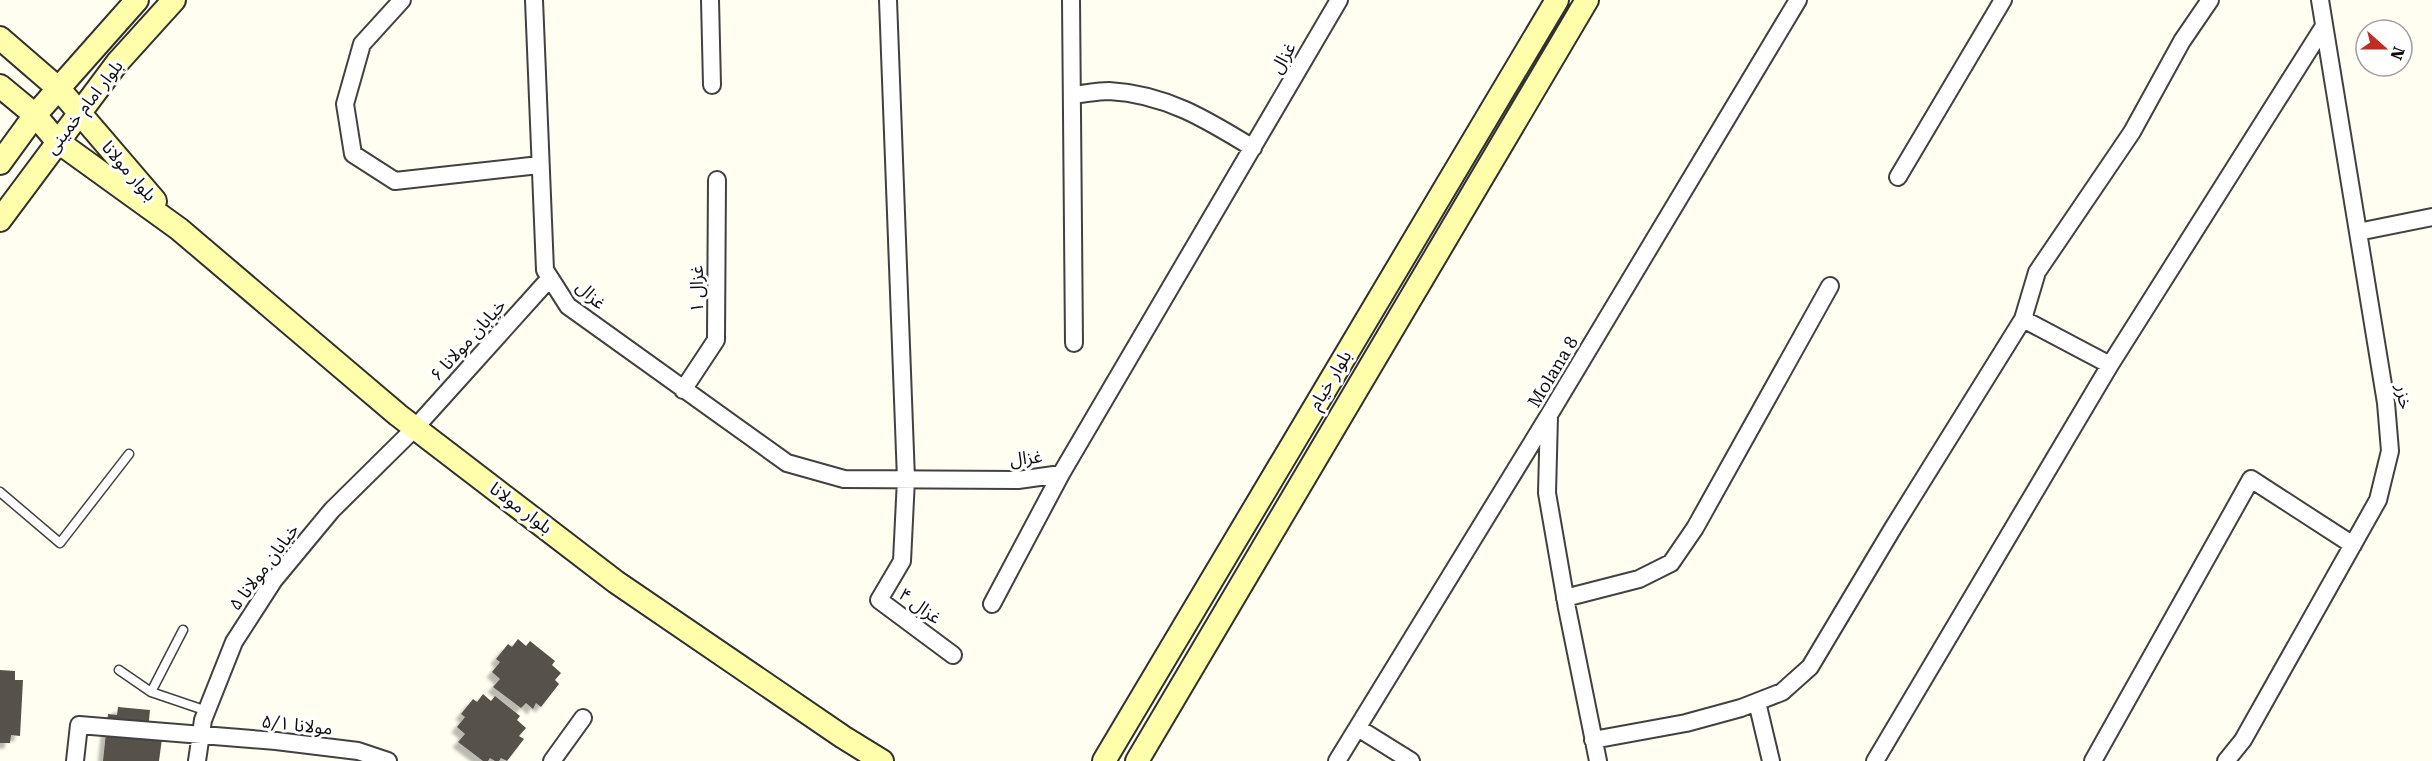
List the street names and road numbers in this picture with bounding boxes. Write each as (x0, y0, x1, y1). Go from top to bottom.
street label: غزال (1265, 38, 1301, 78)
street label: بلوار امام خمینی (40, 55, 130, 160)
street label: بلوار مولانا (97, 136, 161, 206)
street label: غزال ۱ (686, 265, 708, 313)
street label: غزال (572, 276, 610, 314)
street label: خیابان مولانا ۶ (425, 294, 511, 386)
street label: Molana 8 (1523, 332, 1582, 411)
street label: بلوار خیام (1304, 346, 1359, 415)
street label: خزر (2391, 382, 2417, 411)
street label: غزال (1009, 445, 1043, 471)
street label: بلوار مولانا (485, 477, 557, 539)
street label: خیابان مولانا ۵ (224, 519, 304, 615)
street label: غزال ۴ (894, 583, 946, 629)
street label: مولانا ۵/۱ (260, 710, 334, 740)

